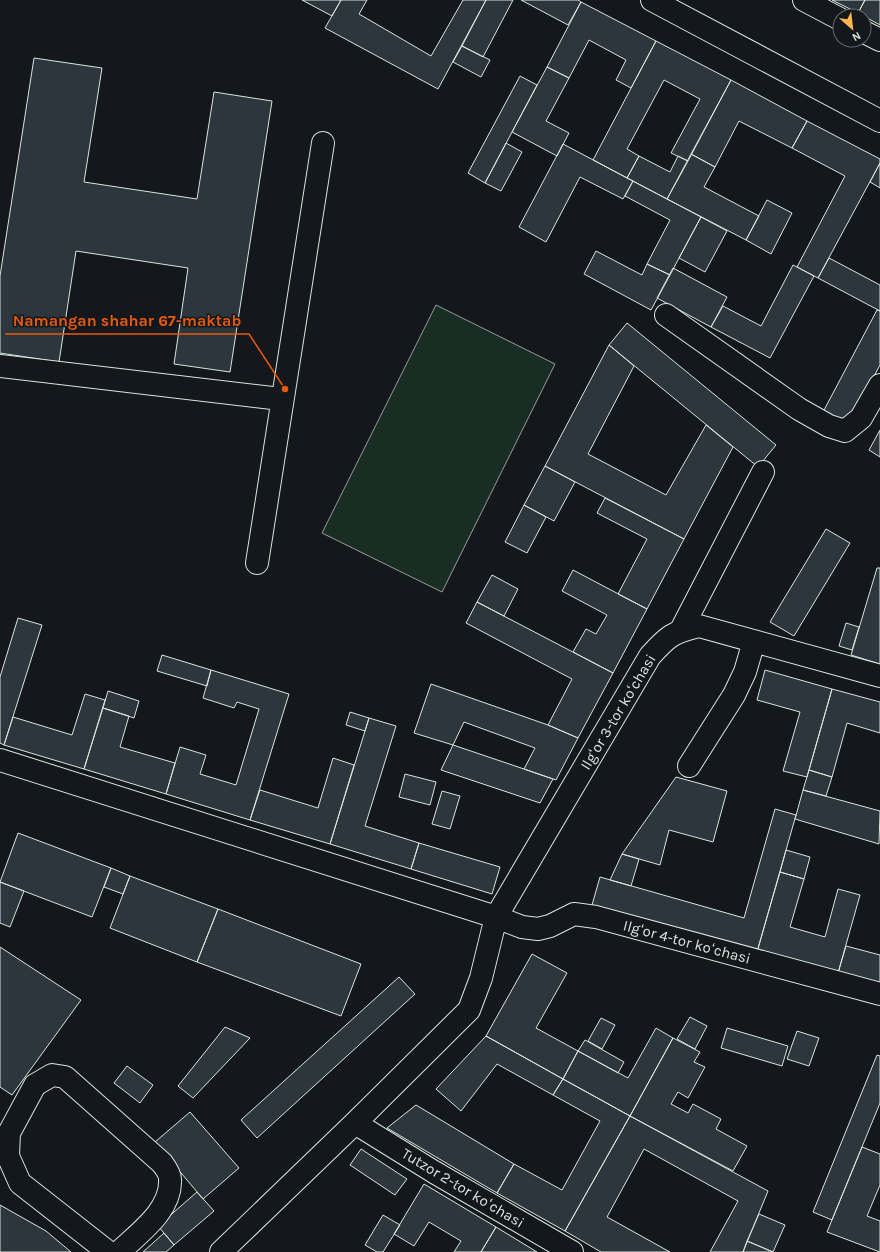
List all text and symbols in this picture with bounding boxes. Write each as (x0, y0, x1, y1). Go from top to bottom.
north arrow (832, 8, 872, 48)
text: N (850, 29, 863, 44)
callout: Namangan shahar 67-maktab (5, 306, 249, 334)
text: Namangan shahar 67-maktab (13, 311, 241, 330)
street label: Ilgʻor 3-tor koʻchasi (576, 651, 660, 773)
street label: Ilgʻor 4-tor koʻchasi (621, 916, 753, 968)
street label: Tutzor 2-tor koʻchasi (399, 1144, 527, 1232)

